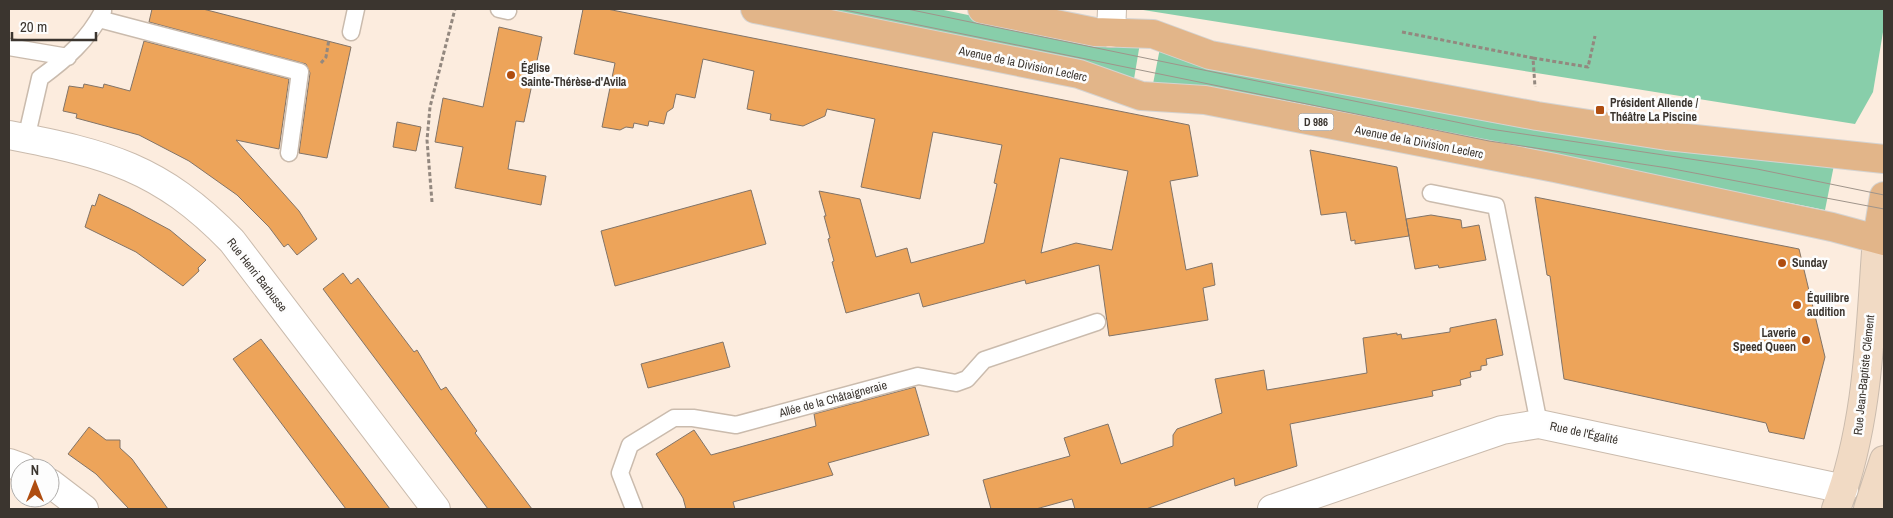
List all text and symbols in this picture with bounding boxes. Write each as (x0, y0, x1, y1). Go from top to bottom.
scale bar (12, 10, 96, 42)
text: 20 m (20, 16, 47, 37)
street label: Avenue de la Division Leclerc (957, 42, 1089, 85)
place label: Église Sainte-Thérèse-d'Avila (521, 60, 627, 90)
marker: Église Sainte-Thérèse-d'Avila (505, 69, 517, 81)
place label: Président Allende / Théâtre La Piscine (1610, 95, 1699, 125)
marker: Président Allende / Théâtre La Piscine (1594, 104, 1606, 116)
road number: D 986 (1298, 114, 1334, 130)
street label: Avenue de la Division Leclerc (1352, 121, 1485, 162)
street label: Rue Henri Barbusse (223, 235, 291, 315)
place label: Sunday (1792, 255, 1828, 271)
marker: Sunday (1776, 257, 1788, 269)
place label: Équilibre audition (1807, 290, 1850, 320)
marker: Équilibre audition (1791, 299, 1803, 311)
street label: Rue Jean-Baptiste Clément (1850, 314, 1878, 436)
place label: Laverie Speed Queen (1733, 325, 1797, 355)
marker: Laverie Speed Queen (1800, 334, 1812, 346)
street label: Allée de la Châtaigneraie (776, 377, 889, 421)
street label: Rue de l'Égalité (1549, 418, 1619, 448)
north arrow (10, 458, 60, 508)
text: N (31, 461, 39, 479)

